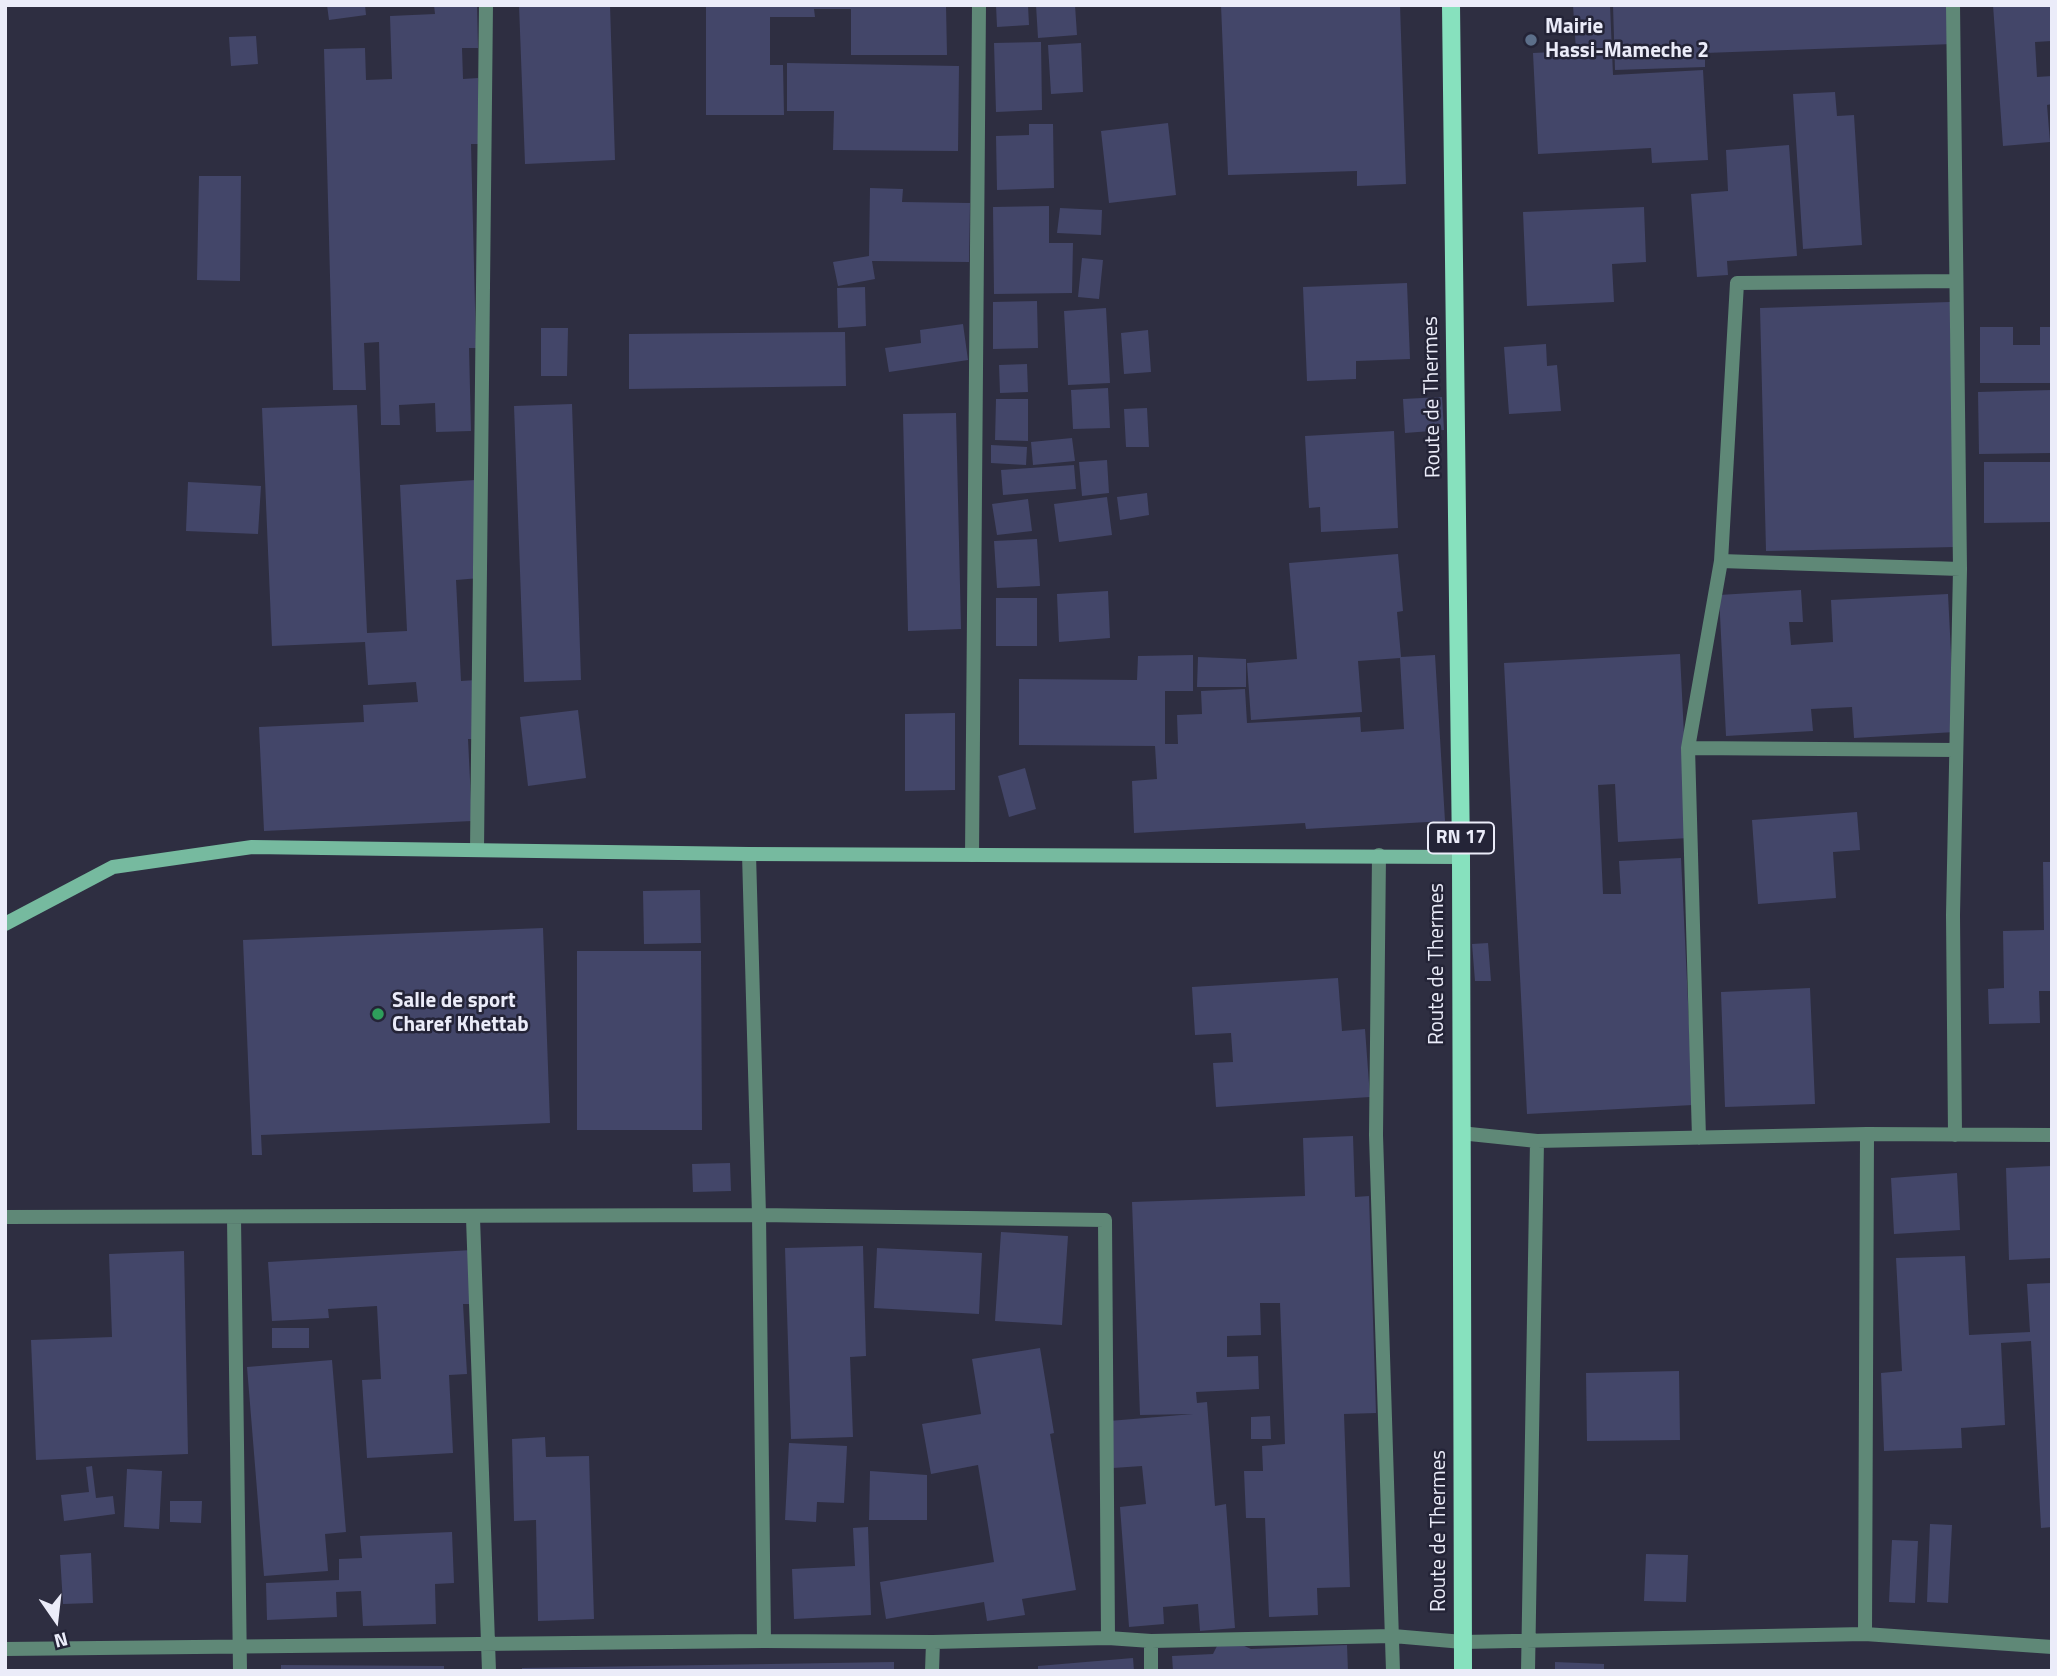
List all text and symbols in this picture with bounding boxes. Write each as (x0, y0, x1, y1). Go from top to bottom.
place label: Mairie Hassi-Mameche 2 (1545, 15, 1709, 65)
marker: Mairie Hassi-Mameche 2 (1523, 32, 1539, 48)
street label: Route de Thermes (1419, 316, 1447, 478)
road number: RN 17 (1428, 822, 1494, 853)
street label: Route de Thermes (1425, 883, 1451, 1045)
place label: Salle de sport Charef Khettab (392, 989, 529, 1039)
marker: Salle de sport Charef Khettab (370, 1006, 386, 1022)
street label: Route de Thermes (1427, 1450, 1453, 1612)
north arrow (21, 1585, 91, 1655)
text: N (51, 1625, 71, 1657)

